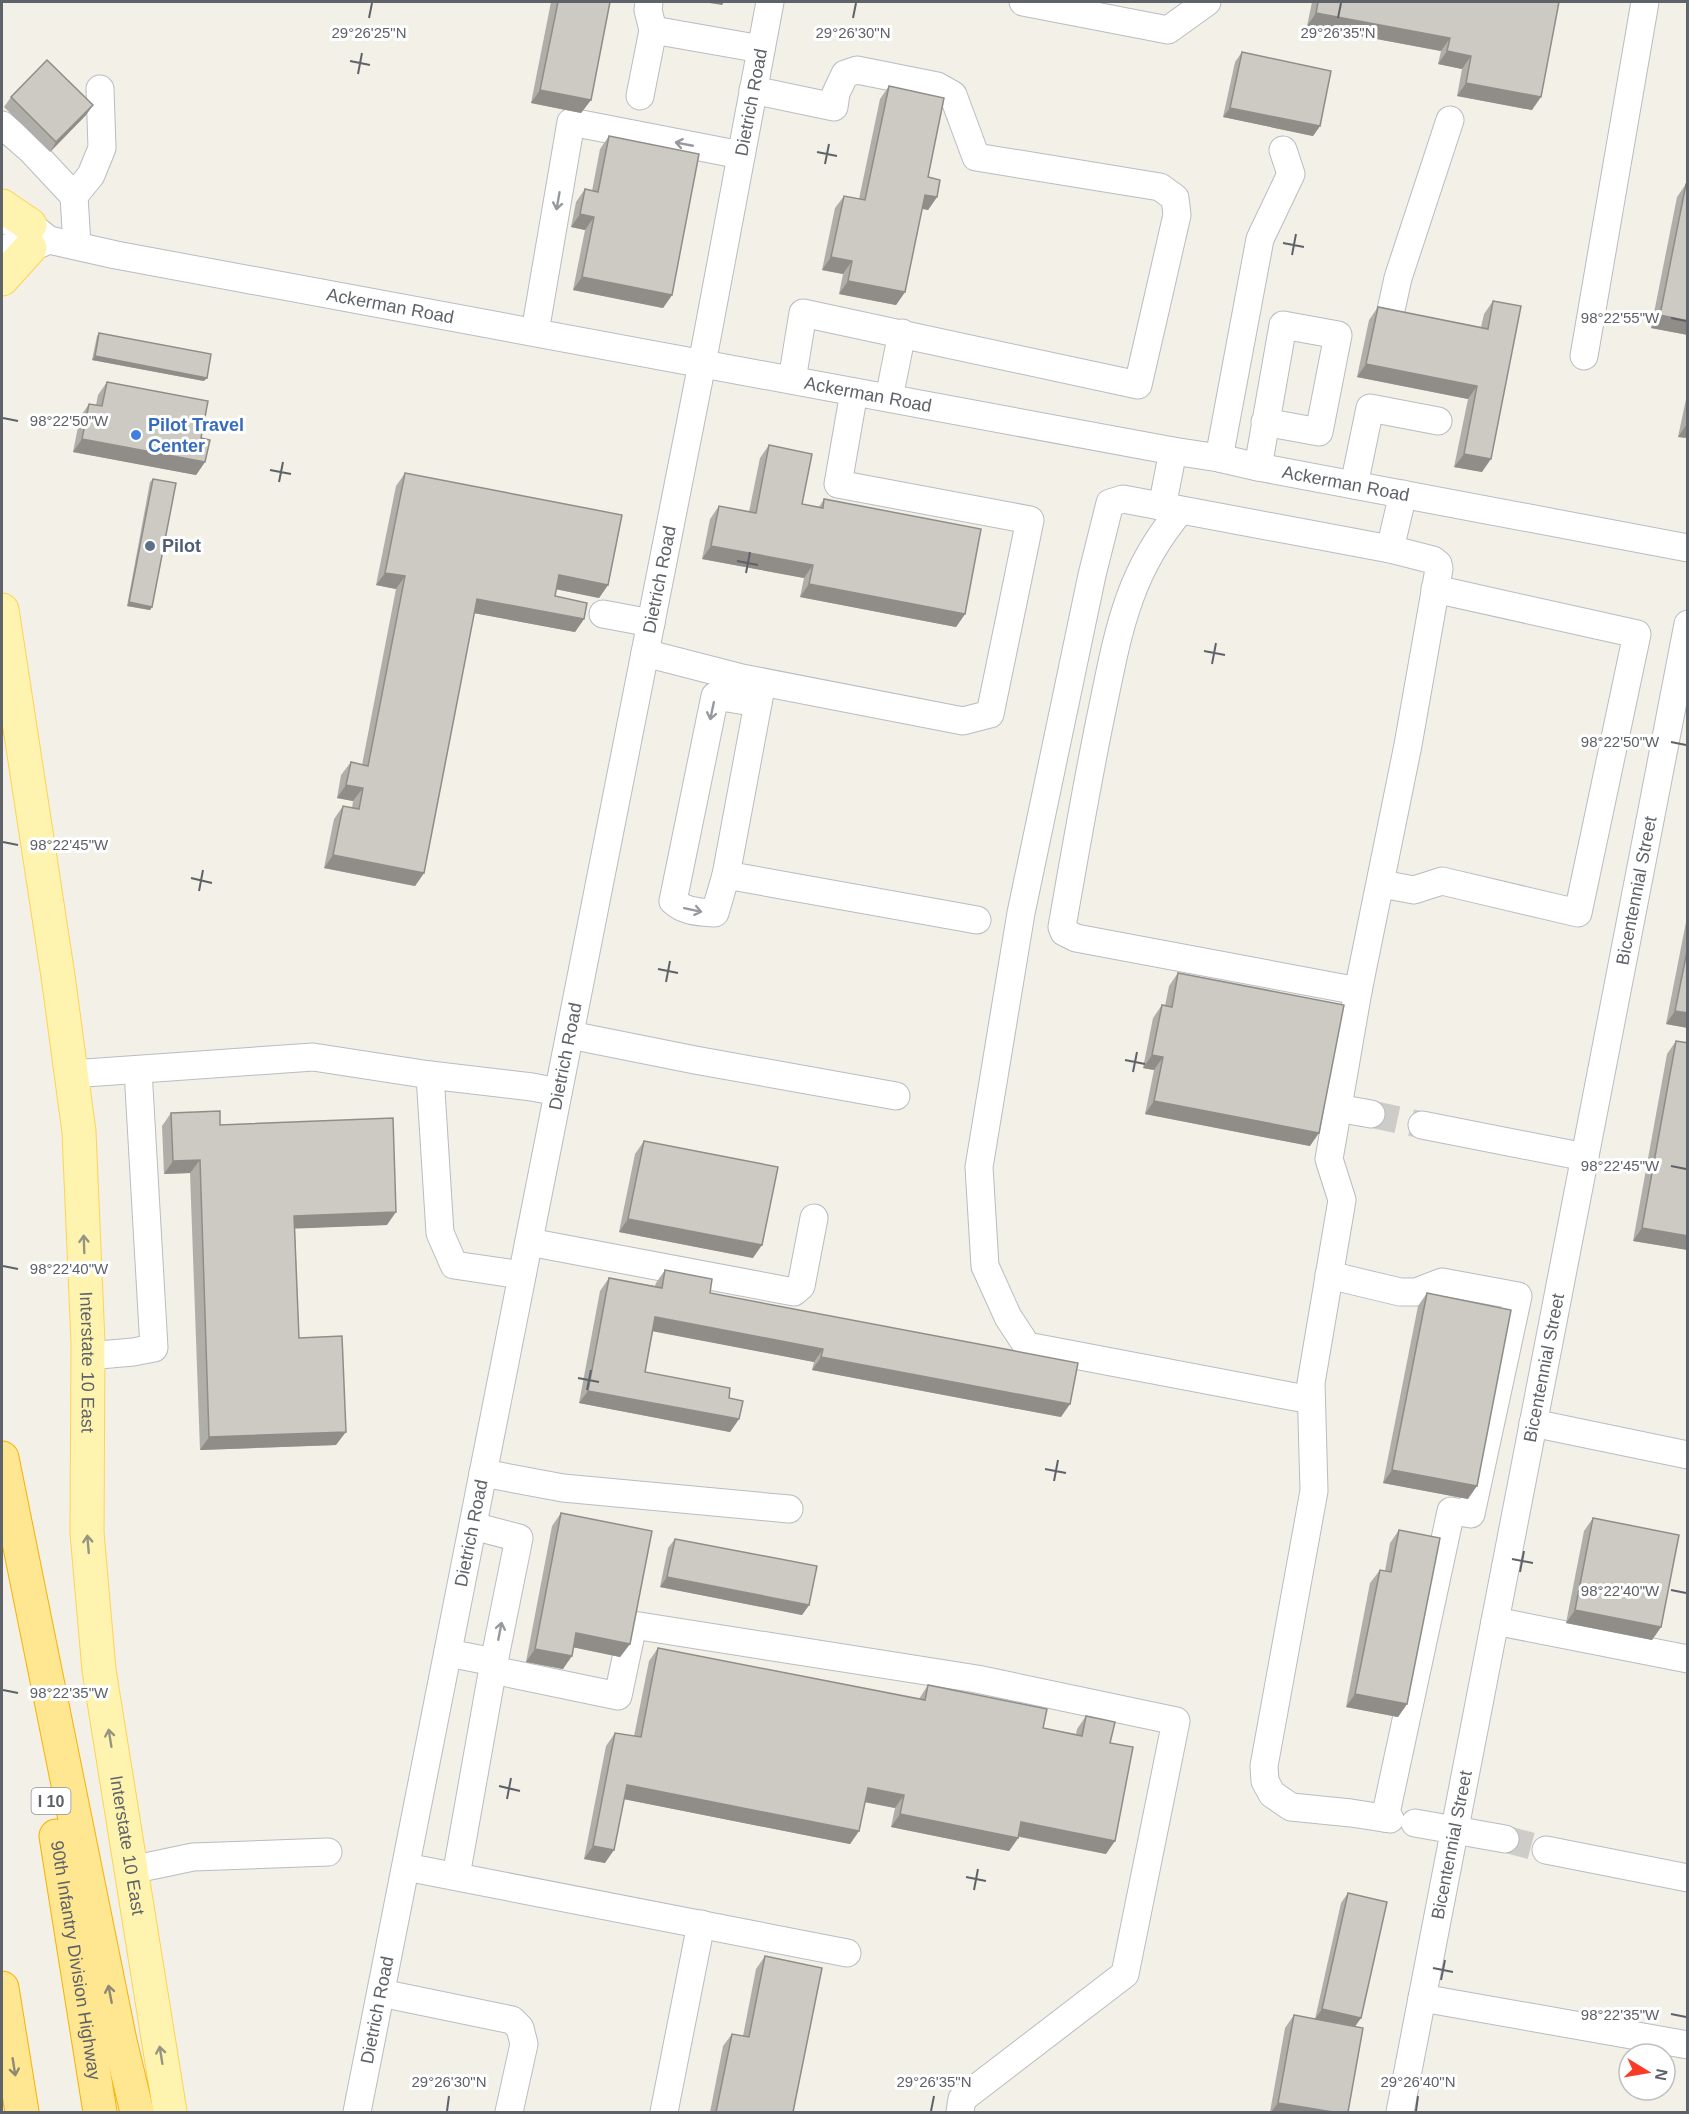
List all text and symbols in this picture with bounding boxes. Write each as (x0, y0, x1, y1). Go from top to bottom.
text: 29°26'25"N (331, 24, 407, 41)
text: 29°26'30"N (815, 24, 891, 41)
text: 29°26'35"N (1300, 24, 1376, 41)
street label: Dietrich Road (731, 47, 771, 158)
one-way arrow (674, 138, 694, 149)
one-way arrow (552, 191, 563, 211)
street label: Ackerman Road (325, 284, 456, 327)
text: 98°22'55"W (1581, 309, 1660, 326)
street label: Ackerman Road (803, 373, 933, 416)
text: 98°22'50"W (30, 412, 109, 429)
place label: Pilot Travel Center (148, 415, 244, 456)
marker: Pilot Travel Center (129, 428, 143, 442)
street label: Ackerman Road (1280, 462, 1411, 505)
street label: Dietrich Road (639, 524, 680, 635)
place label: Pilot (162, 536, 201, 556)
marker: Pilot (143, 539, 157, 553)
one-way arrow (706, 701, 717, 720)
text: 98°22'50"W (1581, 733, 1660, 750)
street label: Bicentennial Street (1612, 815, 1661, 967)
text: 98°22'45"W (30, 836, 109, 853)
one-way arrow (683, 905, 702, 916)
street label: Dietrich Road (545, 1001, 586, 1112)
text: 98°22'45"W (1581, 1157, 1660, 1174)
one-way arrow (78, 1235, 89, 1255)
text: 98°22'40"W (30, 1260, 109, 1277)
street label: Interstate 10 East (76, 1291, 98, 1433)
street label: Bicentennial Street (1520, 1292, 1568, 1444)
street label: Dietrich Road (451, 1478, 492, 1589)
one-way arrow (82, 1535, 93, 1555)
text: 98°22'40"W (1581, 1582, 1660, 1599)
one-way arrow (495, 1622, 506, 1641)
text: 98°22'35"W (30, 1684, 109, 1701)
one-way arrow (104, 1728, 115, 1748)
street label: Bicentennial Street (1428, 1769, 1476, 1921)
street label: Interstate 10 East (106, 1774, 148, 1917)
road number: I 10 (32, 1788, 70, 1814)
street label: 90th Infantry Division Highway (47, 1839, 105, 2082)
street label: Dietrich Road (357, 1955, 398, 2065)
one-way arrow (104, 1985, 115, 2004)
text: 98°22'35"W (1581, 2006, 1660, 2023)
north arrow (1617, 2042, 1677, 2102)
one-way arrow (155, 2045, 166, 2065)
one-way arrow (9, 2056, 20, 2076)
text: N (1652, 2067, 1671, 2082)
text: 29°26'30"N (411, 2073, 487, 2090)
text: 29°26'35"N (896, 2073, 972, 2090)
text: 29°26'40"N (1380, 2073, 1456, 2090)

